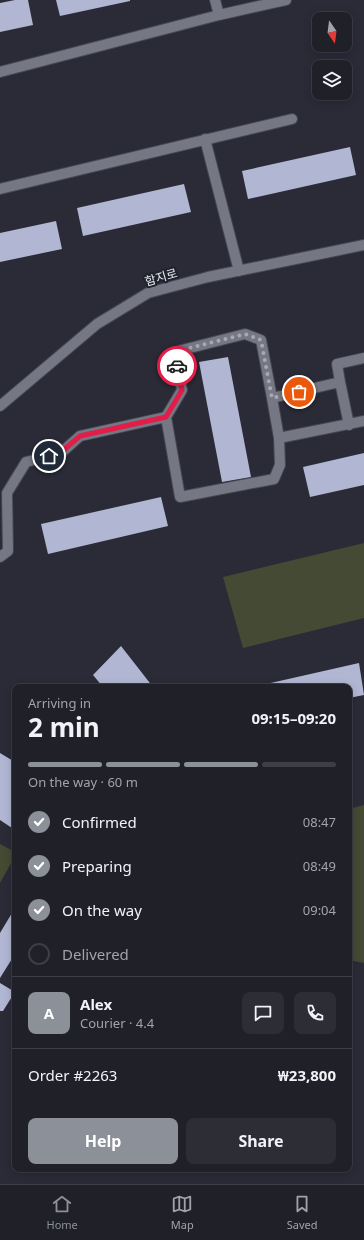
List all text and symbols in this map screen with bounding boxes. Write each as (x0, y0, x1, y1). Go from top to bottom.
north arrow (312, 12, 352, 52)
map controls (312, 12, 352, 100)
button: layers (312, 60, 352, 100)
street label: 함지로 (143, 264, 179, 290)
courier (157, 346, 197, 386)
icon: car (166, 355, 188, 377)
pin (282, 375, 316, 409)
icon: bag (288, 381, 310, 403)
pin (32, 439, 66, 473)
icon: home (38, 445, 60, 467)
text: Arriving in (28, 694, 91, 712)
text: 09:15–09:20 (251, 708, 336, 728)
text: 2 min (28, 709, 100, 745)
text: On the way · 60 m (28, 773, 138, 791)
icon: check (28, 811, 50, 833)
text: Confirmed (62, 812, 137, 832)
text: 08:47 (303, 813, 336, 831)
icon: check (28, 855, 50, 877)
text: Preparing (62, 856, 132, 876)
text: 08:49 (303, 857, 336, 875)
icon: check (28, 899, 50, 921)
text: On the way (62, 900, 142, 920)
text: 09:04 (303, 901, 336, 919)
text: Delivered (62, 944, 129, 964)
button: chat (242, 992, 284, 1034)
button: phone (294, 992, 336, 1034)
text: Alex (80, 994, 112, 1014)
text: A (44, 1003, 54, 1023)
text: Courier · 4.4 (80, 1014, 154, 1032)
text: Order #2263 (28, 1065, 117, 1085)
text: ₩23,800 (278, 1065, 336, 1085)
button: Help (28, 1118, 178, 1164)
button: Share (186, 1118, 336, 1164)
tab: Home (47, 1193, 78, 1232)
tab: Map (171, 1193, 194, 1232)
tab: Saved (287, 1193, 318, 1232)

